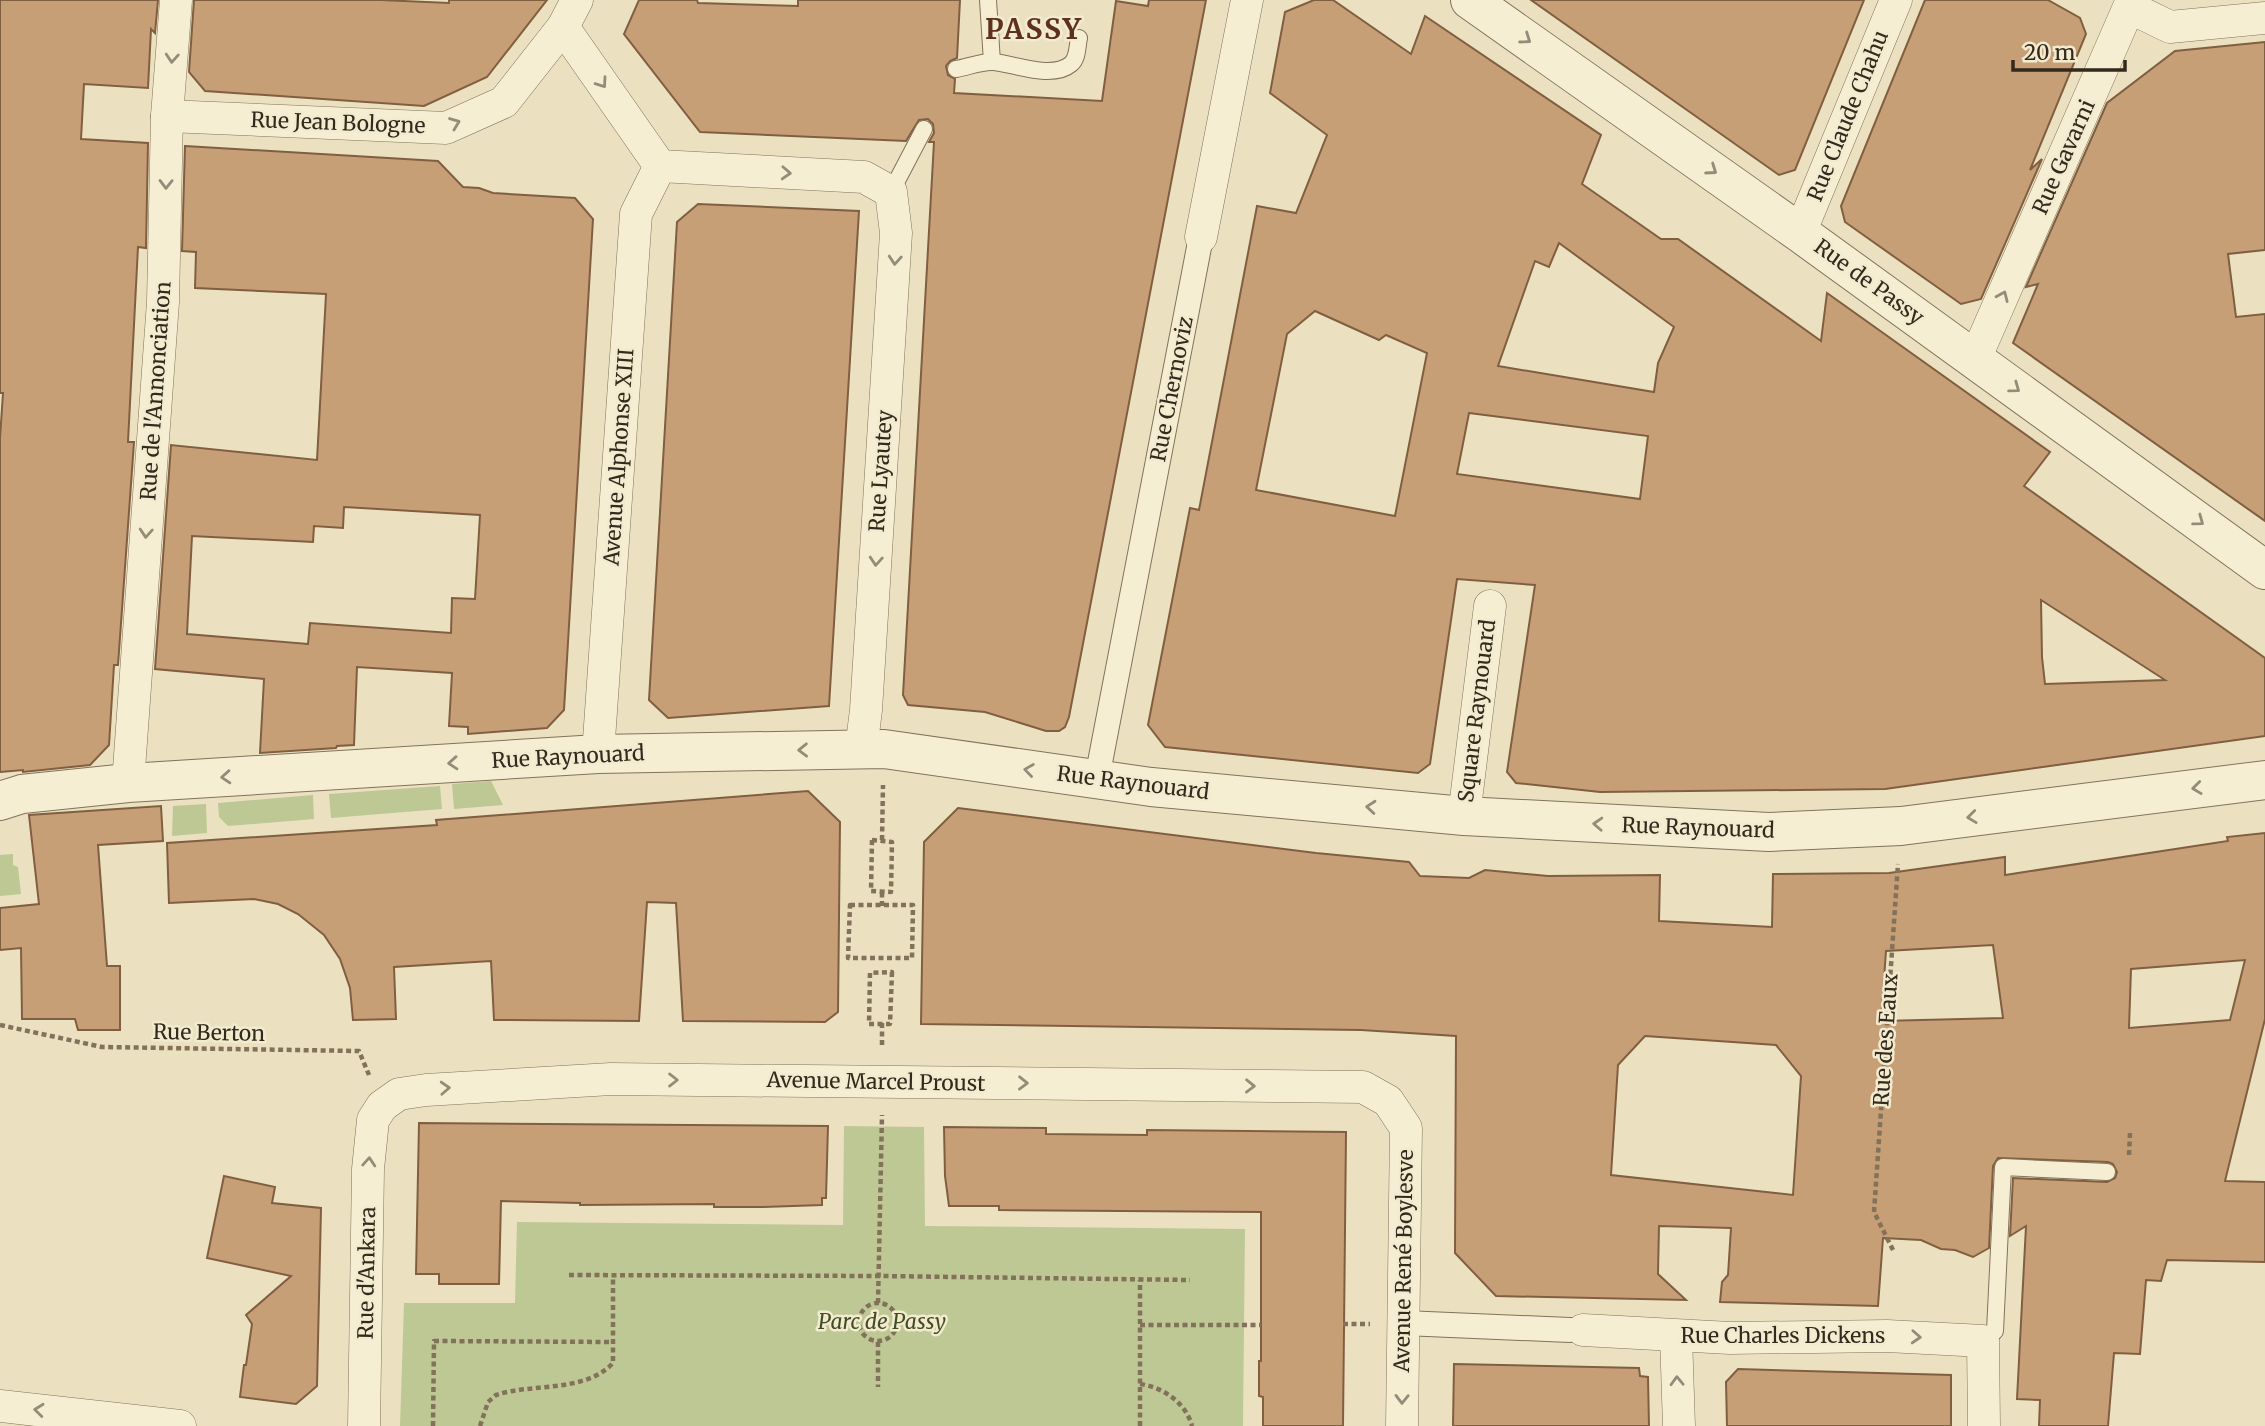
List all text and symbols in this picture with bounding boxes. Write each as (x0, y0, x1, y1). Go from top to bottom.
district label: PASSY (985, 11, 1083, 47)
street label: Rue Claude Chahu (1801, 26, 1894, 205)
scale bar (2013, 28, 2125, 72)
one-way arrow (1518, 31, 1531, 43)
text: 20 m (2024, 39, 2076, 66)
one-way arrow (164, 53, 179, 64)
one-way arrow (594, 75, 606, 88)
street label: Rue Gavarni (2026, 95, 2101, 218)
street label: Rue Jean Bologne (250, 106, 426, 139)
one-way arrow (448, 118, 460, 132)
one-way arrow (1704, 162, 1717, 174)
one-way arrow (781, 165, 792, 180)
one-way arrow (158, 179, 174, 190)
street label: Rue de Passy (1809, 233, 1930, 331)
one-way arrow (887, 255, 902, 266)
street label: Rue de l'Annonciation (134, 280, 177, 501)
one-way arrow (1994, 291, 2008, 303)
street label: Rue Chernoviz (1144, 314, 1199, 464)
street label: Avenue Alphonse XIII (597, 347, 640, 568)
one-way arrow (2007, 379, 2019, 392)
street label: Rue Lyautey (863, 408, 898, 533)
one-way arrow (2191, 513, 2203, 526)
one-way arrow (139, 528, 154, 539)
one-way arrow (868, 556, 883, 567)
street label: Square Raynouard (1452, 617, 1501, 804)
street label: Rue Raynouard (491, 739, 646, 774)
one-way arrow (797, 743, 808, 758)
one-way arrow (447, 755, 458, 770)
street label: Rue Raynouard (1055, 760, 1211, 805)
one-way arrow (1023, 762, 1035, 777)
one-way arrow (220, 769, 231, 784)
one-way arrow (2191, 781, 2203, 796)
one-way arrow (1365, 800, 1376, 815)
one-way arrow (1966, 810, 1978, 825)
street label: Rue Raynouard (1621, 811, 1775, 844)
one-way arrow (1592, 816, 1603, 831)
street label: Rue des Eaux (1867, 972, 1904, 1107)
street label: Rue Berton (153, 1018, 265, 1047)
street label: Avenue Marcel Proust (765, 1066, 986, 1097)
one-way arrow (668, 1072, 678, 1088)
one-way arrow (1018, 1075, 1028, 1091)
one-way arrow (1245, 1078, 1256, 1094)
one-way arrow (440, 1081, 451, 1096)
street label: Avenue René Boylesve (1388, 1149, 1419, 1374)
one-way arrow (361, 1156, 376, 1167)
street label: Rue d'Ankara (352, 1206, 381, 1340)
park label: Parc de Passy (818, 1308, 946, 1335)
street label: Rue Charles Dickens (1681, 1322, 1885, 1349)
one-way arrow (1911, 1330, 1922, 1345)
one-way arrow (1669, 1375, 1684, 1386)
one-way arrow (1394, 1394, 1410, 1405)
one-way arrow (33, 1403, 44, 1418)

